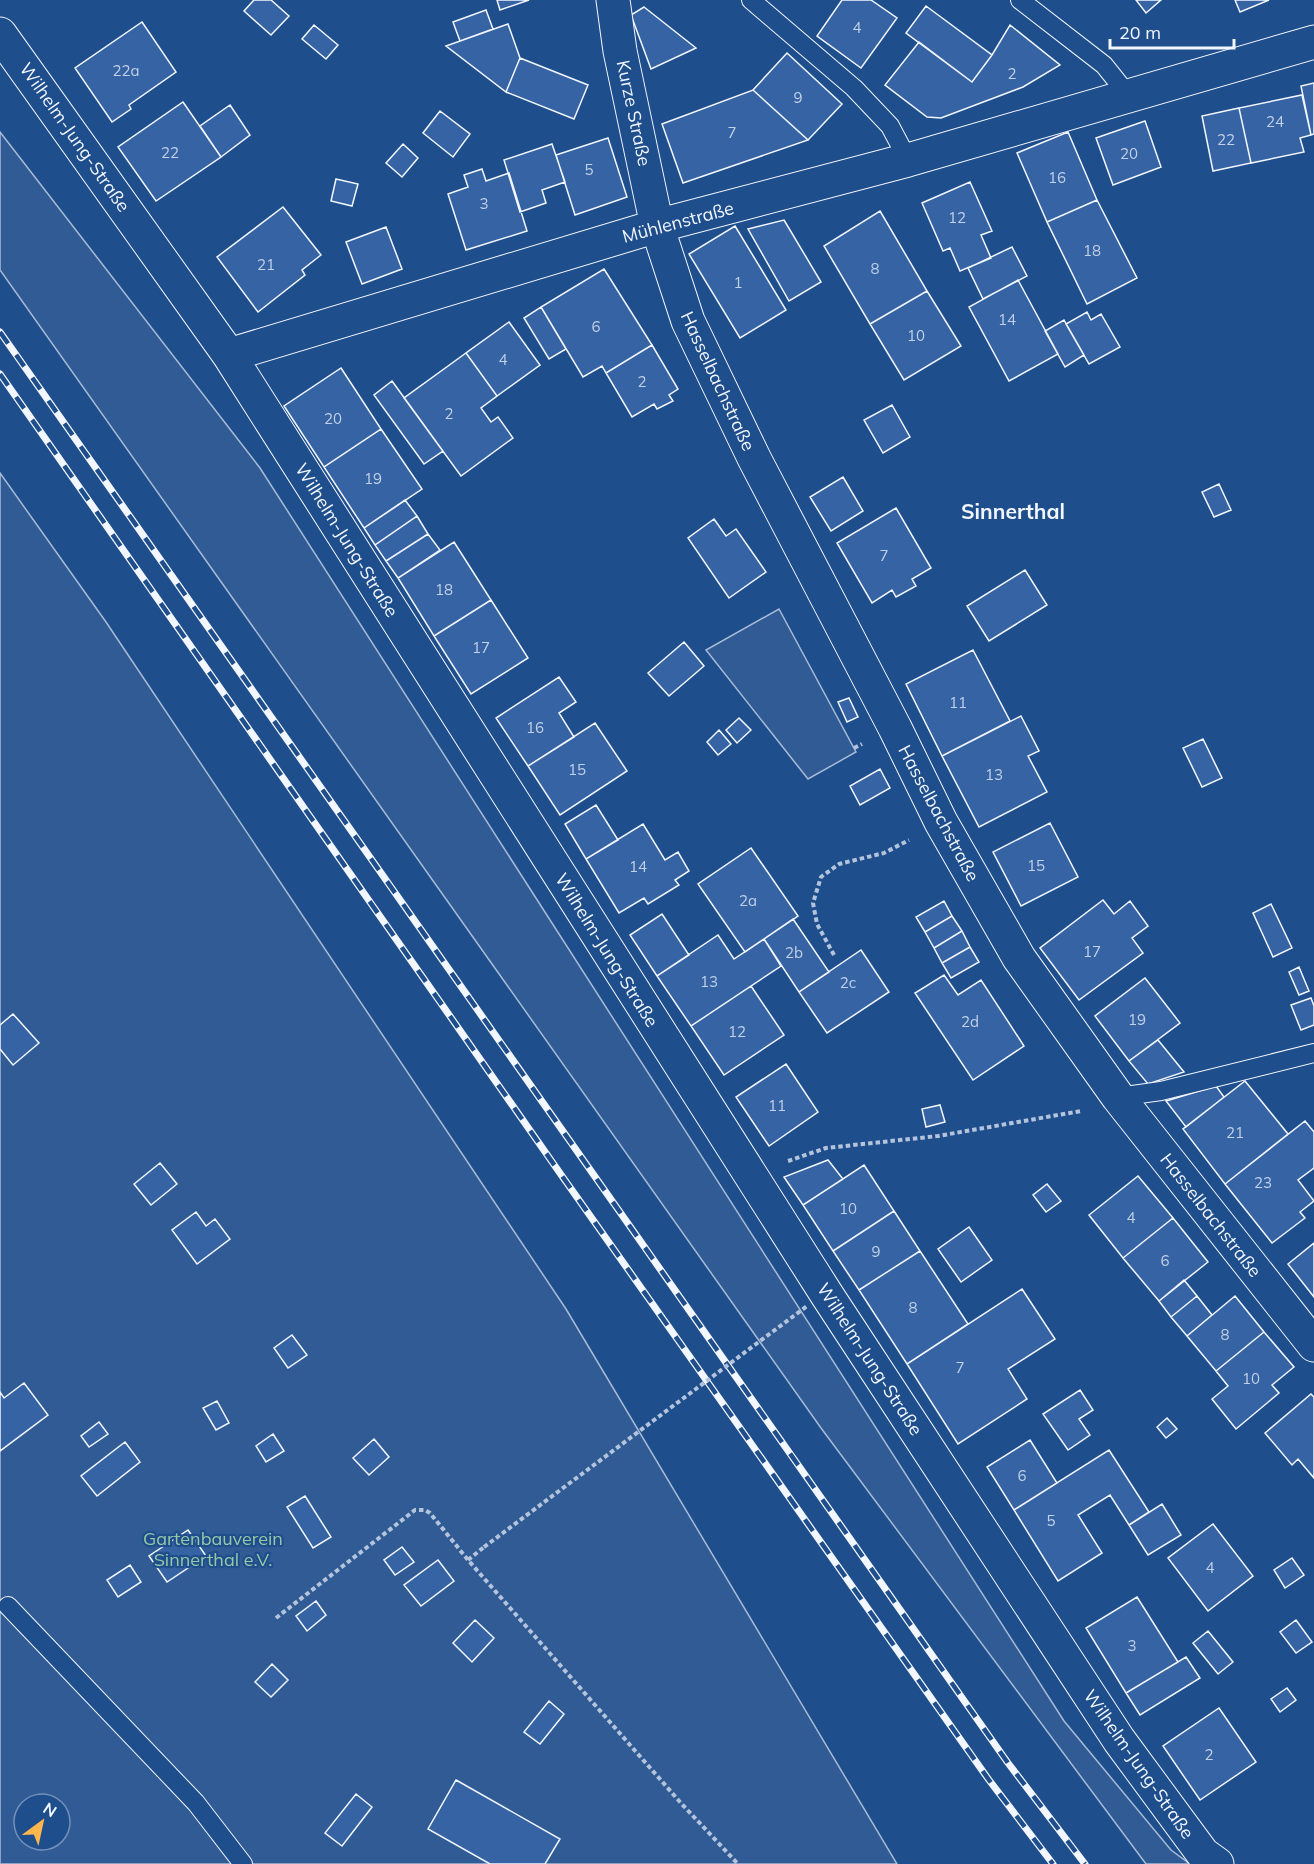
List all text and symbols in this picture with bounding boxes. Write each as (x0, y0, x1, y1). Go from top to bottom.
scale bar (1110, 12, 1234, 50)
house number: 4 (852, 18, 862, 37)
text: 20 m (1119, 21, 1161, 44)
street label: Wilhelm-Jung-Straße (15, 58, 135, 216)
street label: Kurze Straße (612, 58, 656, 168)
house number: 22a (112, 61, 140, 80)
house number: 2 (1007, 64, 1017, 83)
house number: 9 (793, 88, 803, 107)
house number: 24 (1266, 112, 1284, 131)
house number: 7 (727, 123, 737, 142)
house number: 22 (1217, 130, 1235, 149)
house number: 22 (161, 143, 179, 162)
house number: 20 (1120, 144, 1138, 163)
house number: 5 (584, 160, 594, 179)
house number: 16 (1048, 168, 1066, 187)
house number: 3 (479, 194, 489, 213)
street label: Mühlenstraße (620, 196, 736, 248)
house number: 12 (948, 208, 966, 227)
house number: 18 (1083, 241, 1101, 260)
house number: 21 (257, 255, 275, 274)
house number: 8 (870, 259, 880, 278)
house number: 1 (733, 273, 743, 292)
street label: Hasselbachstraße (676, 308, 760, 454)
house number: 14 (998, 310, 1016, 329)
house number: 6 (591, 317, 601, 336)
house number: 10 (907, 326, 925, 345)
house number: 4 (498, 350, 508, 369)
house number: 2 (637, 372, 647, 391)
house number: 2 (444, 404, 454, 423)
house number: 20 (324, 409, 342, 428)
street label: Wilhelm-Jung-Straße (290, 459, 404, 621)
house number: 19 (364, 469, 382, 488)
district label: Sinnerthal (961, 498, 1065, 524)
house number: 7 (879, 546, 889, 565)
house number: 18 (435, 580, 453, 599)
house number: 17 (472, 638, 490, 657)
house number: 11 (949, 693, 967, 712)
house number: 16 (526, 718, 544, 737)
street label: Hasselbachstraße (893, 741, 985, 885)
house number: 15 (568, 760, 586, 779)
house number: 13 (985, 765, 1003, 784)
house number: 15 (1027, 856, 1045, 875)
house number: 14 (629, 857, 647, 876)
street label: Wilhelm-Jung-Straße (550, 869, 664, 1031)
house number: 2a (739, 891, 757, 910)
house number: 17 (1083, 942, 1101, 961)
house number: 2b (785, 943, 803, 962)
house number: 13 (700, 972, 718, 991)
house number: 2c (840, 973, 856, 992)
house number: 19 (1128, 1010, 1146, 1029)
house number: 2d (961, 1012, 979, 1031)
house number: 12 (728, 1022, 746, 1041)
house number: 11 (768, 1096, 786, 1115)
house number: 21 (1226, 1123, 1244, 1142)
street label: Hasselbachstraße (1155, 1148, 1267, 1282)
house number: 23 (1254, 1173, 1272, 1192)
house number: 10 (839, 1199, 857, 1218)
house number: 4 (1126, 1208, 1136, 1227)
house number: 9 (871, 1242, 881, 1261)
house number: 6 (1160, 1251, 1170, 1270)
street label: Wilhelm-Jung-Straße (812, 1278, 928, 1440)
house number: 8 (908, 1298, 918, 1317)
house number: 8 (1220, 1325, 1230, 1344)
house number: 7 (955, 1358, 965, 1377)
house number: 10 (1242, 1369, 1260, 1388)
house number: 6 (1017, 1466, 1027, 1485)
house number: 5 (1046, 1511, 1056, 1530)
park label: Gartenbauverein Sinnerthal e.V. (143, 1527, 283, 1571)
house number: 4 (1205, 1558, 1215, 1577)
house number: 3 (1127, 1636, 1137, 1655)
street label: Wilhelm-Jung-Straße (1079, 1685, 1199, 1843)
house number: 2 (1204, 1745, 1214, 1764)
north arrow (12, 1792, 72, 1852)
text: N (40, 1798, 61, 1821)

